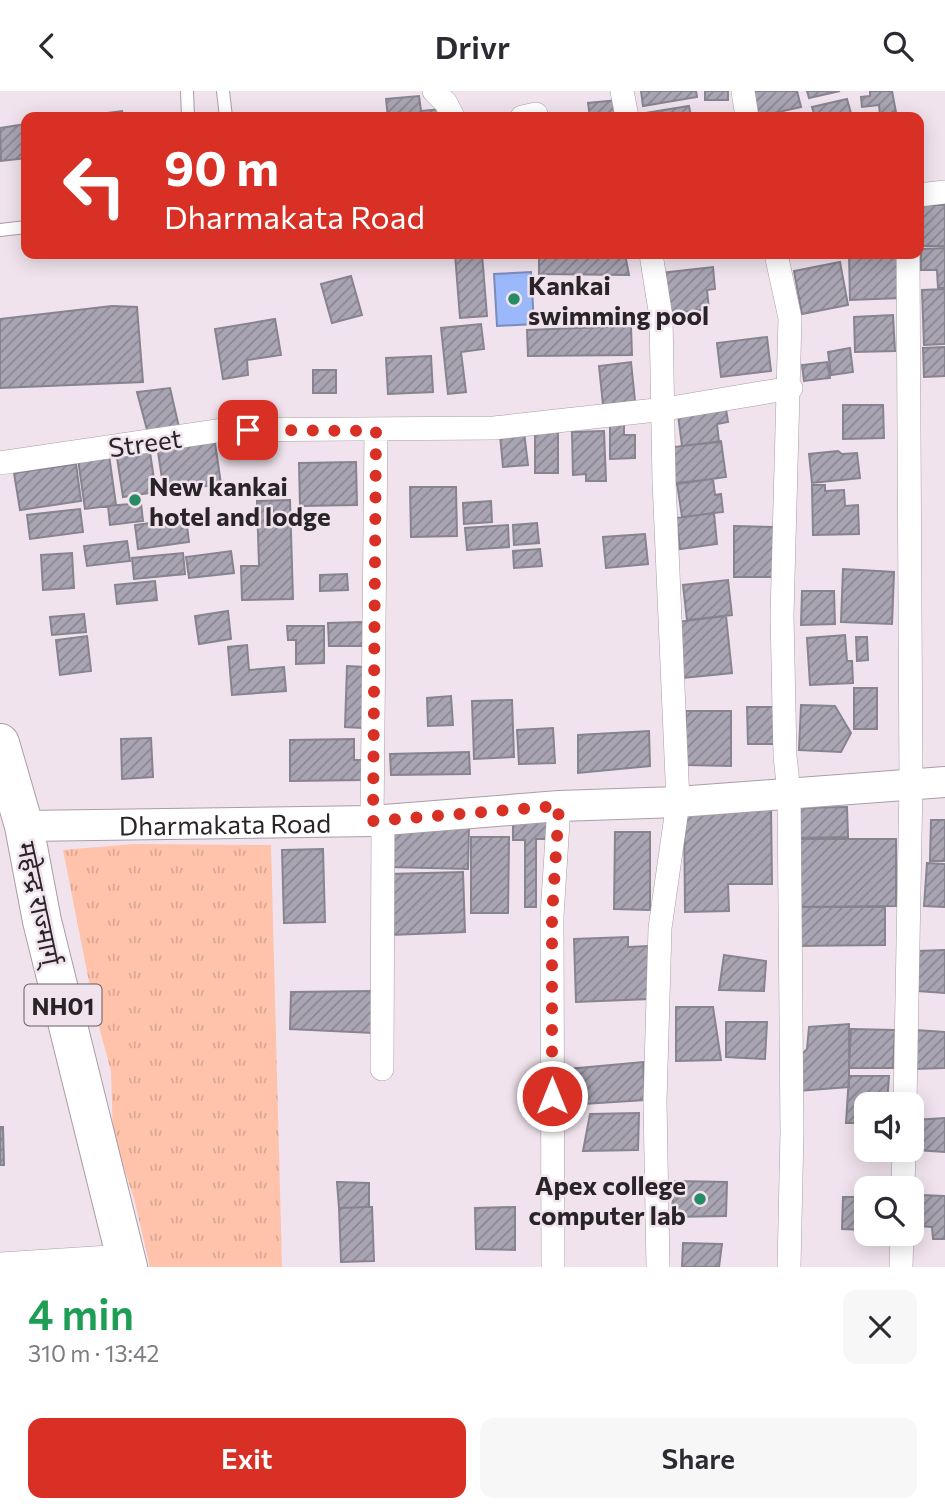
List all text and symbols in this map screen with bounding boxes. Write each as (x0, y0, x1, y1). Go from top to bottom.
text: Drivr (435, 26, 510, 66)
icon: back (28, 27, 66, 65)
icon: search (879, 27, 917, 65)
text: 90 m (164, 136, 279, 196)
icon: left (49, 140, 140, 231)
text: Dharmakata Road (164, 196, 425, 236)
place label: Kankai swimming pool (528, 269, 709, 330)
marker: Kankai swimming pool (506, 291, 522, 307)
pin (218, 400, 278, 460)
icon: arrive (229, 411, 267, 449)
street label: Street (106, 422, 184, 462)
place label: New kankai hotel and lodge (149, 470, 331, 531)
marker: New kankai hotel and lodge (127, 492, 143, 508)
street label: Dharmakata Road (119, 806, 331, 840)
street label: महेन्द्र राज्मार्ग् (10, 838, 69, 972)
road number: NH01 (24, 985, 102, 1025)
position arrow (515, 1059, 589, 1133)
map controls (854, 1092, 924, 1246)
button: sound (854, 1092, 924, 1162)
place label: Apex college computer lab (529, 1169, 686, 1230)
button: search (854, 1176, 924, 1246)
marker: Apex college computer lab (692, 1191, 708, 1207)
text: 4 min (28, 1287, 134, 1339)
button: close (843, 1290, 917, 1364)
text: 310 m · 13:42 (28, 1339, 159, 1367)
button: Exit (28, 1418, 466, 1498)
button: Share (480, 1418, 917, 1498)

